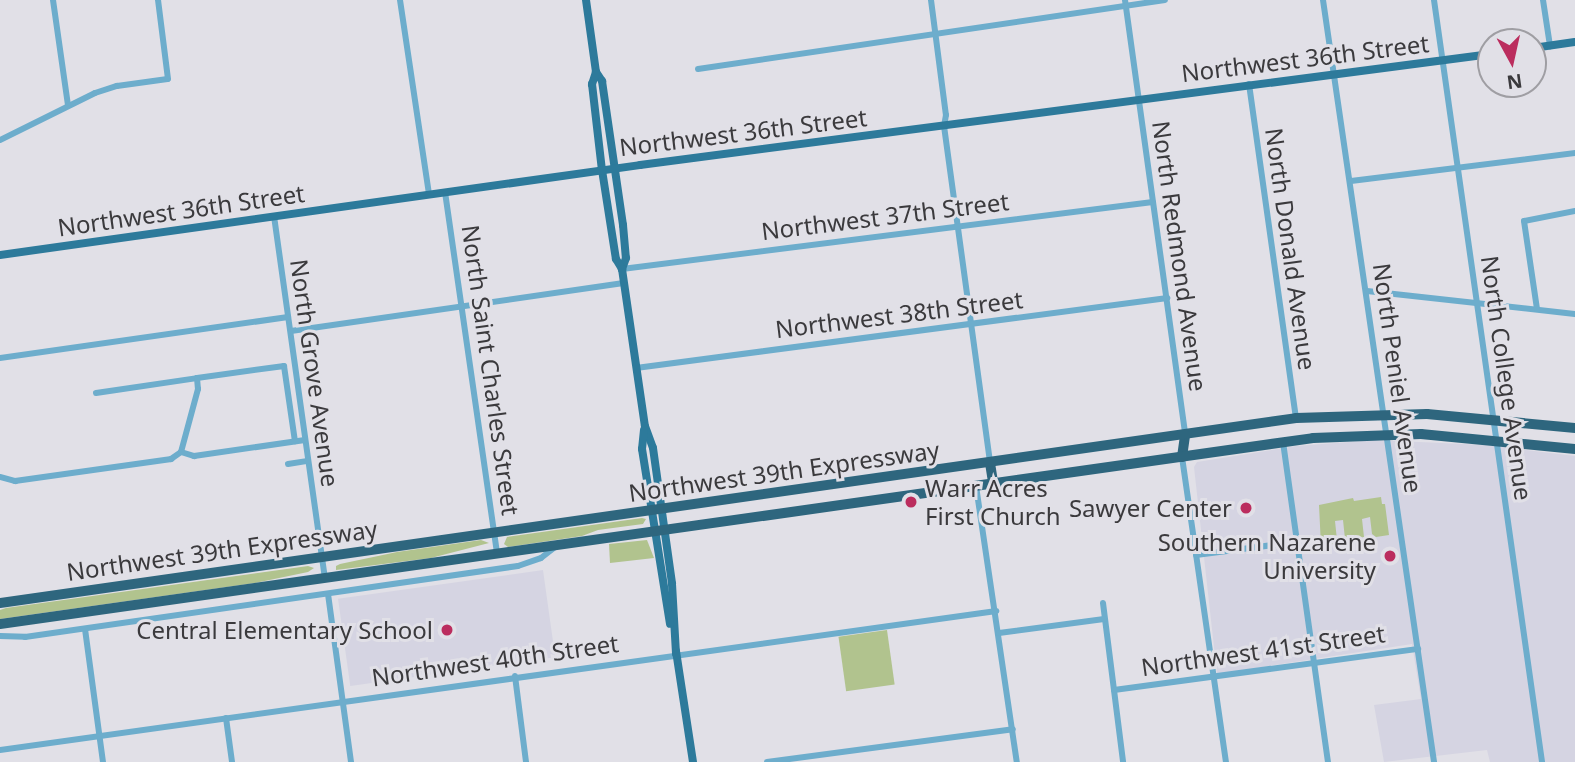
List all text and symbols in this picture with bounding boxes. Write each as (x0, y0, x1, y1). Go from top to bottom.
north arrow (1477, 28, 1547, 98)
street label: Northwest 36th Street (1180, 29, 1430, 87)
text: N (1505, 68, 1524, 96)
street label: Northwest 36th Street (618, 103, 868, 161)
street label: North Redmond Avenue (1147, 119, 1213, 393)
street label: North Donald Avenue (1260, 126, 1322, 372)
street label: Northwest 36th Street (56, 178, 306, 242)
street label: Northwest 37th Street (760, 187, 1010, 245)
street label: North Saint Charles Street (456, 223, 526, 517)
street label: North College Avenue (1476, 254, 1538, 502)
street label: North Grove Avenue (285, 257, 345, 489)
street label: North Peniel Avenue (1368, 261, 1428, 495)
street label: Northwest 38th Street (774, 285, 1024, 343)
street label: Northwest 39th Expressway (627, 435, 941, 507)
place label: Warr Acres First Church (925, 474, 1061, 530)
marker: Warr Acres First Church (903, 494, 919, 510)
place label: Sawyer Center (1069, 494, 1232, 522)
marker: Sawyer Center (1238, 500, 1254, 516)
street label: Northwest 39th Expressway (65, 514, 379, 586)
place label: Southern Nazarene University (1158, 528, 1376, 584)
marker: Southern Nazarene University (1382, 548, 1398, 564)
place label: Central Elementary School (136, 616, 433, 644)
street label: Northwest 41st Street (1139, 619, 1387, 681)
marker: Central Elementary School (439, 622, 455, 638)
street label: Northwest 40th Street (370, 628, 620, 692)

